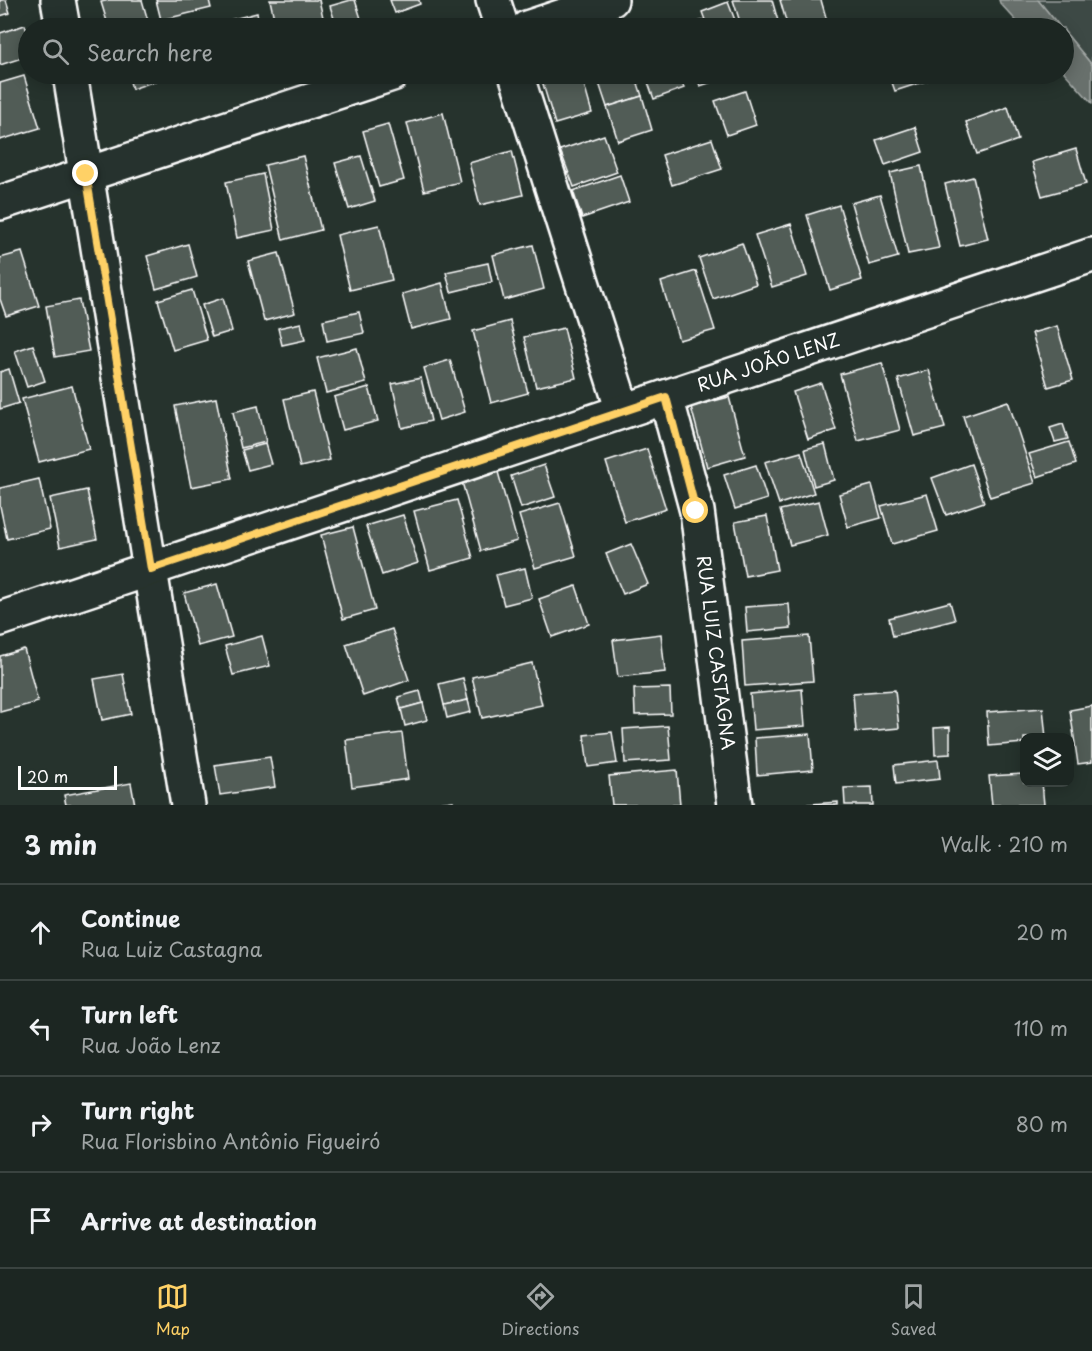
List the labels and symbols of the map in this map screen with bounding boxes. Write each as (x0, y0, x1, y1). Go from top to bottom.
route end (72, 160, 98, 186)
street label: RUA JOÃO LENZ (693, 325, 843, 398)
route start (682, 497, 708, 523)
street label: RUA LUIZ CASTAGNA (691, 553, 743, 752)
scale bar (18, 763, 117, 790)

